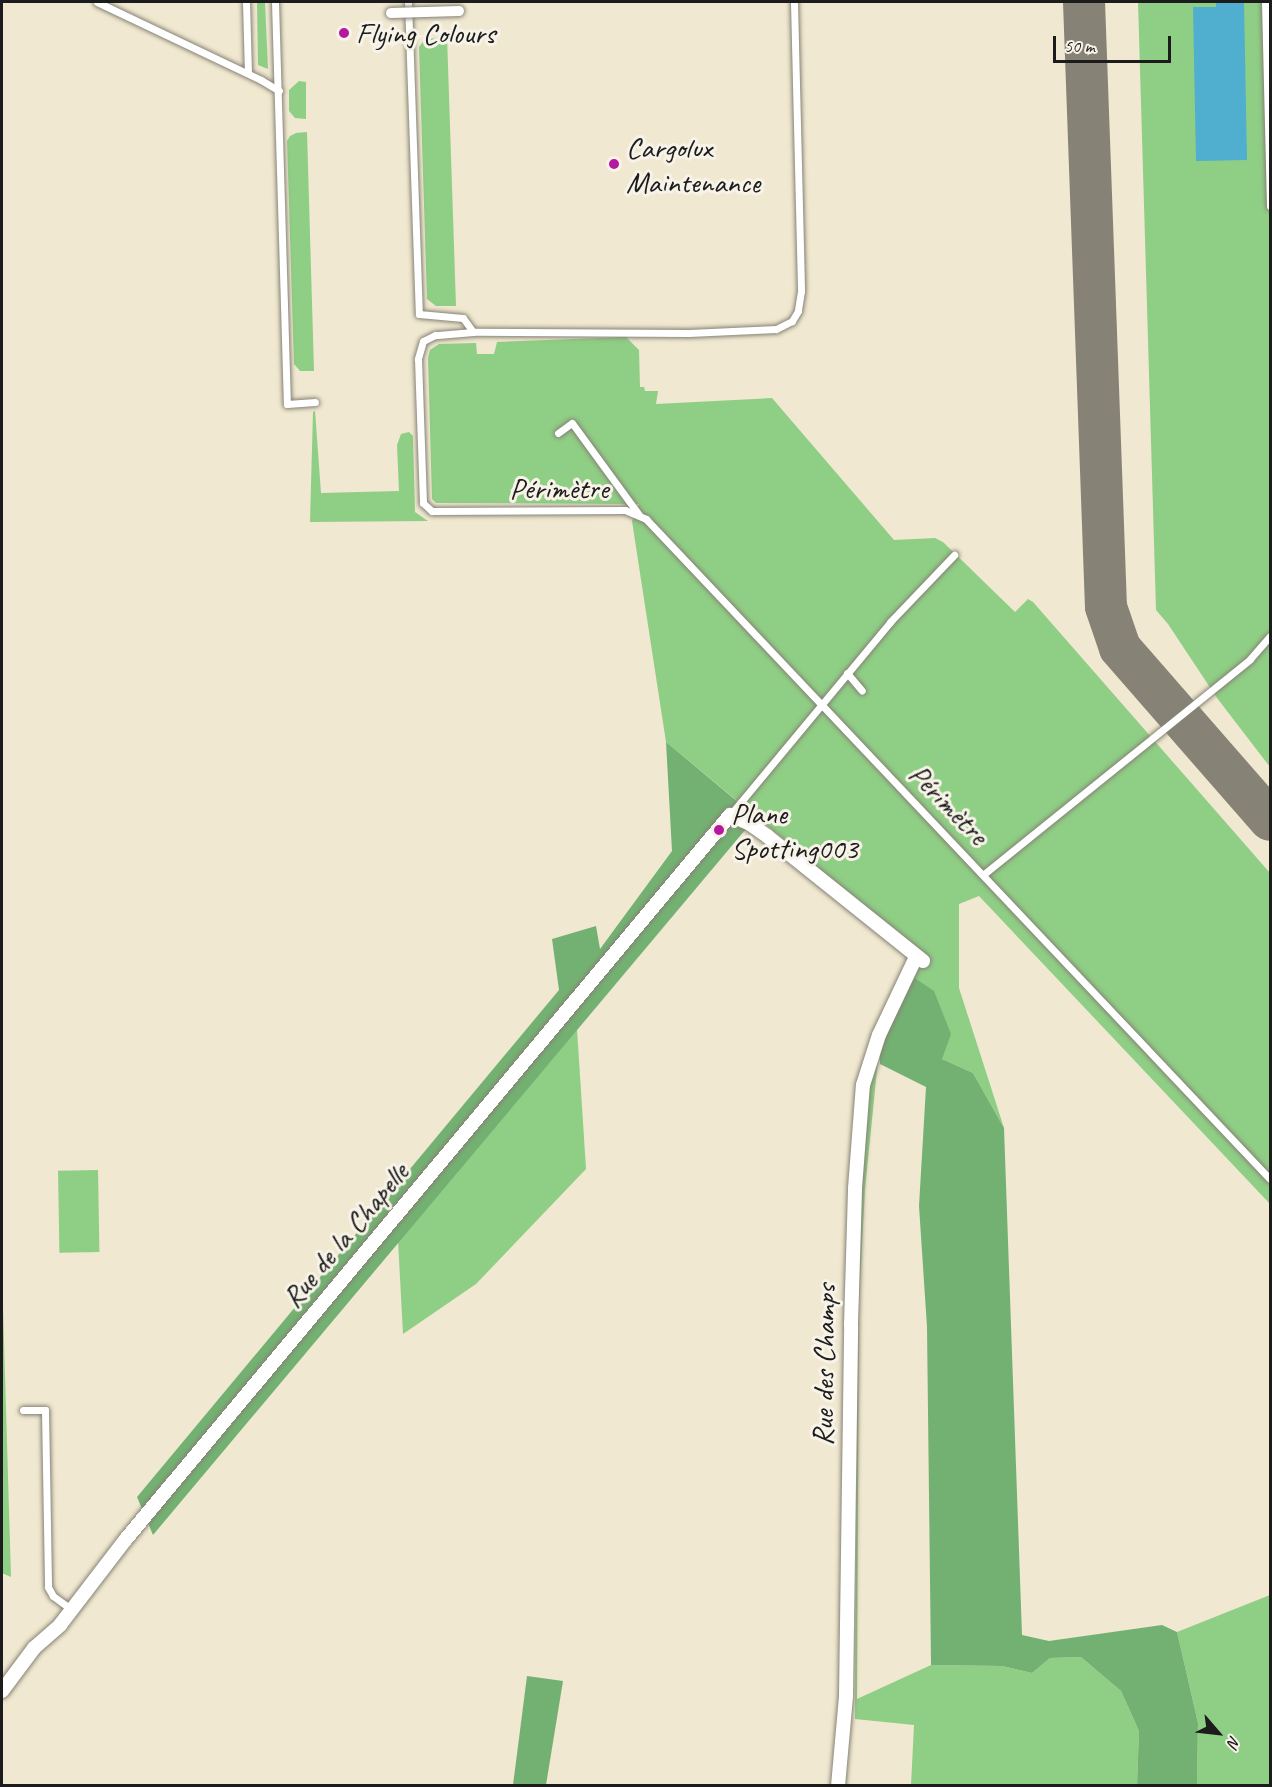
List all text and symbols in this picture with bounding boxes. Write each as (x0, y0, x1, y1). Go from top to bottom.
place label: Flying Colours (356, 15, 495, 51)
scale bar (1056, 24, 1174, 62)
marker: Flying Colours (337, 26, 351, 40)
text: 50 m (1064, 35, 1095, 57)
place label: Cargolux Maintenance (626, 129, 760, 200)
marker: Cargolux Maintenance (607, 157, 621, 171)
street label: Périmètre (510, 470, 608, 506)
street label: Périmètre (902, 756, 996, 852)
place label: Plane Spotting003 (731, 795, 858, 866)
marker: Plane Spotting003 (712, 823, 726, 837)
street label: Rue de la Chapelle (273, 1155, 417, 1315)
street label: Rue des Champs (805, 1283, 843, 1447)
north arrow (1188, 1703, 1248, 1763)
text: N (1223, 1732, 1245, 1751)

